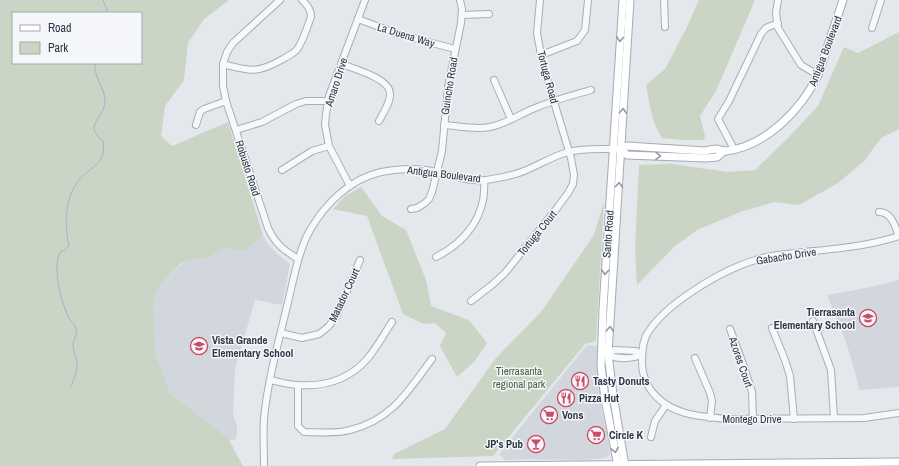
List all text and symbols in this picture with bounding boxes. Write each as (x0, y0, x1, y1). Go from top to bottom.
legend (12, 12, 142, 64)
street label: Antigua Boulevard (805, 14, 845, 89)
text: Road (48, 20, 72, 36)
street label: La Duena Way (376, 20, 437, 51)
one-way arrow (615, 36, 624, 42)
text: Park (48, 40, 68, 56)
street label: Tortuga Road (534, 49, 562, 105)
street label: Amaro Drive (321, 56, 350, 109)
street label: Guincho Road (438, 56, 460, 116)
one-way arrow (619, 108, 628, 114)
street label: Robusto Road (232, 138, 264, 198)
one-way arrow (655, 152, 661, 160)
street label: Antigua Boulevard (405, 162, 482, 185)
one-way arrow (614, 182, 623, 188)
street label: Tortuga Court (514, 207, 560, 259)
street label: Santo Road (599, 210, 617, 258)
street label: Gabacho Drive (755, 244, 817, 268)
street label: Matador Court (325, 265, 363, 324)
one-way arrow (601, 269, 610, 275)
place label: Tierrasanta Elementary School (774, 305, 855, 332)
school or university icon: Tierrasanta Elementary School (858, 308, 878, 328)
one-way arrow (605, 326, 614, 332)
place label: Vista Grande Elementary School (212, 333, 293, 360)
street label: Azores Court (725, 334, 756, 390)
school or university icon: Vista Grande Elementary School (189, 336, 209, 356)
park label: Tierrasanta regional park (493, 364, 546, 391)
restaurant icon: Tasty Donuts (570, 371, 590, 391)
place label: Tasty Donuts (593, 374, 649, 388)
restaurant icon: Pizza Hut (556, 388, 576, 408)
place label: Pizza Hut (579, 391, 619, 405)
supermarket icon: Vons (539, 405, 559, 425)
place label: Vons (562, 408, 583, 422)
street label: Montego Drive (722, 412, 782, 426)
supermarket icon: Circle K (586, 425, 606, 445)
place label: Circle K (609, 428, 644, 442)
bar icon: JP's Pub (526, 434, 546, 454)
place label: JP's Pub (485, 437, 523, 451)
one-way arrow (611, 447, 619, 453)

